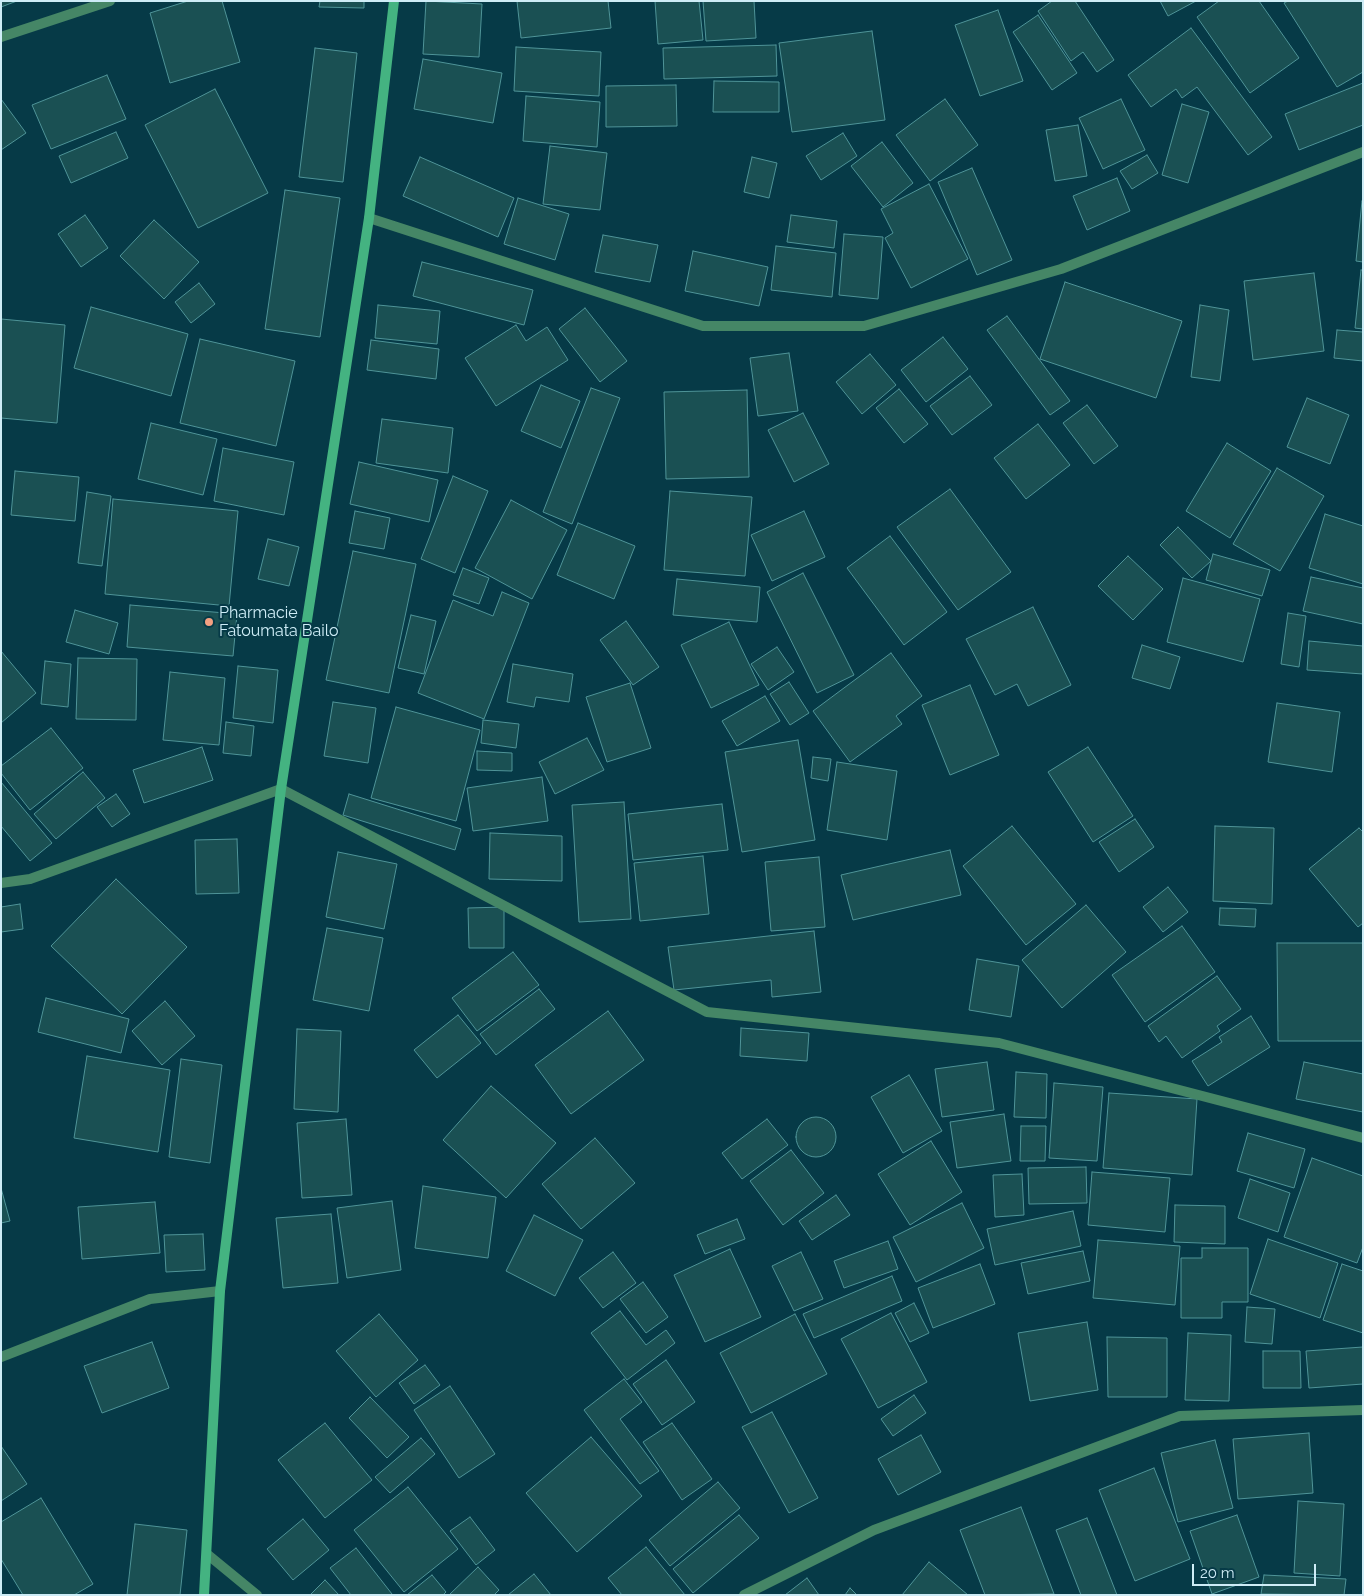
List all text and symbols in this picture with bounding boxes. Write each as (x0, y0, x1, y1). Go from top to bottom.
place label: Pharmacie Fatoumata Bailo (219, 603, 339, 641)
marker: Pharmacie Fatoumata Bailo (203, 616, 215, 628)
scale bar (1194, 1554, 1318, 1586)
text: 20 m (1200, 1564, 1235, 1582)

